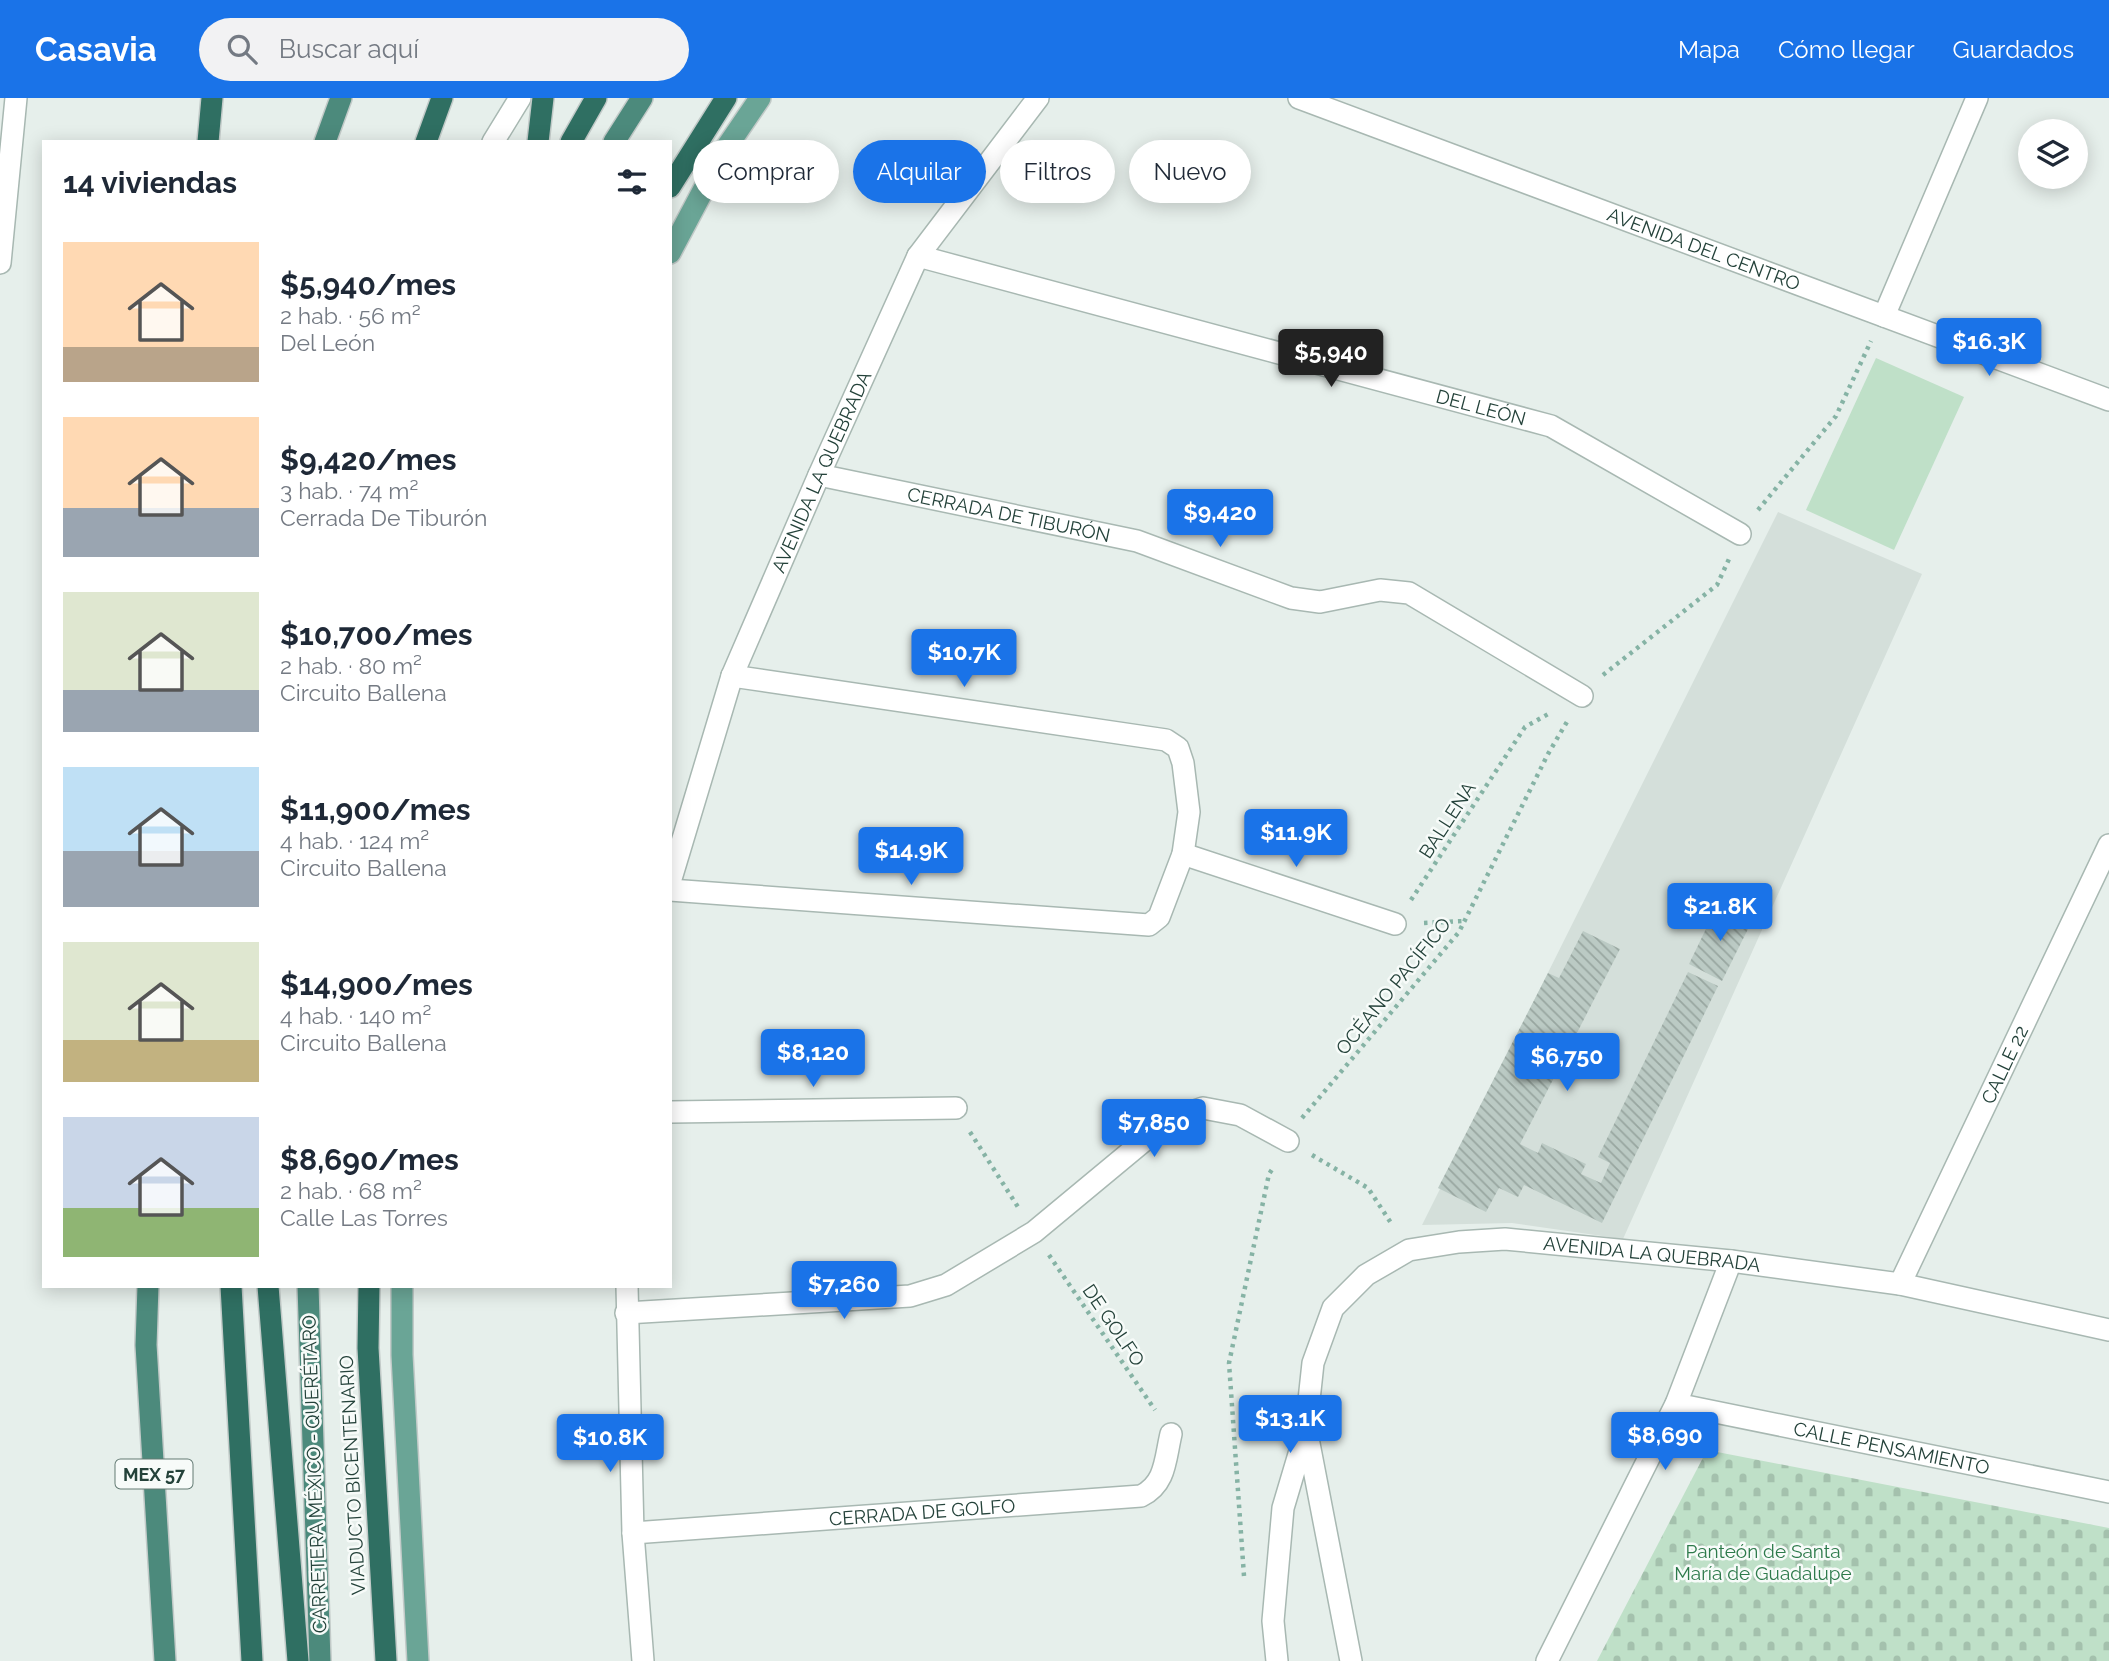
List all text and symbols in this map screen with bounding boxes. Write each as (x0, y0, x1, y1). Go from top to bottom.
search box (199, 18, 689, 81)
text: Casavia (35, 30, 157, 69)
icon: search (223, 30, 261, 68)
text: Buscar aquí (279, 34, 419, 64)
text: Mapa (1678, 35, 1740, 64)
text: Cómo llegar (1778, 35, 1915, 64)
text: Guardados (1953, 35, 2074, 64)
map controls (2018, 119, 2088, 189)
button: layers (2018, 119, 2088, 189)
chip: Comprar (693, 140, 839, 203)
chip: Alquilar (853, 140, 986, 203)
chip: Filtros (1000, 140, 1115, 203)
chip: Nuevo (1129, 140, 1251, 203)
icon: filters (613, 163, 651, 201)
text: 14 viviendas (63, 165, 237, 200)
street label: AVENIDA DEL CENTRO (1604, 203, 1803, 295)
text: $5,940/mes (280, 267, 456, 302)
icon: home (119, 270, 203, 354)
text: 2 hab. · 56 m² (280, 302, 421, 329)
pin: $16.3K (1932, 318, 2046, 378)
text: $16.3K (1952, 327, 2026, 354)
text: Del León (280, 329, 375, 356)
pin: $5,940 (1274, 330, 1388, 389)
text: $5,940 (1294, 338, 1368, 365)
street label: AVENIDA LA QUEBRADA (767, 367, 876, 576)
street label: DEL LEÓN (1434, 385, 1528, 430)
text: $9,420/mes (280, 442, 457, 477)
icon: home (119, 445, 203, 529)
text: 3 hab. · 74 m² (280, 477, 418, 504)
street label: CERRADA DE TIBURÓN (906, 483, 1112, 546)
pin: $9,420 (1163, 490, 1277, 549)
text: $9,420 (1183, 498, 1257, 525)
text: Cerrada De Tiburón (280, 504, 487, 531)
text: $10,700/mes (280, 617, 473, 652)
icon: home (119, 620, 203, 704)
pin: $10.7K (907, 630, 1021, 689)
text: $10.7K (927, 638, 1001, 665)
text: 2 hab. · 80 m² (280, 652, 422, 679)
text: Circuito Ballena (280, 679, 447, 706)
street label: BALLENA (1414, 778, 1480, 862)
text: $11,900/mes (280, 792, 471, 827)
icon: home (119, 795, 203, 879)
pin: $11.9K (1239, 810, 1353, 869)
text: $11.9K (1260, 818, 1332, 845)
text: 4 hab. · 124 m² (280, 827, 429, 854)
pin: $14.9K (854, 828, 968, 887)
text: $14.9K (874, 836, 948, 863)
text: Circuito Ballena (280, 854, 447, 881)
pin: $21.8K (1663, 884, 1777, 943)
text: $21.8K (1683, 892, 1757, 919)
street label: OCÉANO PACÍFICO (1331, 913, 1455, 1059)
text: $14,900/mes (280, 967, 473, 1002)
icon: home (119, 970, 203, 1054)
text: 4 hab. · 140 m² (280, 1002, 431, 1029)
street label: CALLE 22 (1976, 1022, 2032, 1107)
text: Circuito Ballena (280, 1029, 447, 1056)
pin: $8,120 (756, 1030, 870, 1089)
pin: $6,750 (1510, 1034, 1624, 1093)
text: $8,120 (777, 1038, 849, 1065)
text: $6,750 (1531, 1042, 1603, 1069)
pin: $7,850 (1097, 1100, 1211, 1159)
text: $7,850 (1118, 1108, 1190, 1135)
text: $8,690/mes (280, 1142, 459, 1177)
icon: home (119, 1145, 203, 1229)
text: 2 hab. · 68 m² (280, 1177, 422, 1204)
text: Calle Las Torres (280, 1204, 448, 1231)
street label: AVENIDA LA QUEBRADA (1542, 1232, 1762, 1276)
pin: $7,260 (787, 1262, 901, 1321)
text: $7,260 (808, 1270, 880, 1297)
street label: DE GOLFO (1079, 1280, 1149, 1370)
street label: CARRETERA MÉXICO - QUERÉTARO (297, 1314, 331, 1634)
street label: VIADUCTO BICENTENARIO (335, 1354, 369, 1596)
pin: $13.1K (1233, 1396, 1347, 1455)
text: $13.1K (1255, 1404, 1325, 1431)
pin: $8,690 (1608, 1412, 1722, 1472)
pin: $10.8K (553, 1414, 667, 1474)
street label: CALLE PENSAMIENTO (1792, 1417, 1992, 1478)
text: $8,690 (1627, 1421, 1703, 1448)
text: $10.8K (573, 1423, 647, 1450)
road number: MEX 57 (116, 1460, 192, 1489)
street label: CERRADA DE GOLFO (828, 1494, 1016, 1530)
park label: Panteón de Santa María de Guadalupe (1674, 1540, 1852, 1584)

